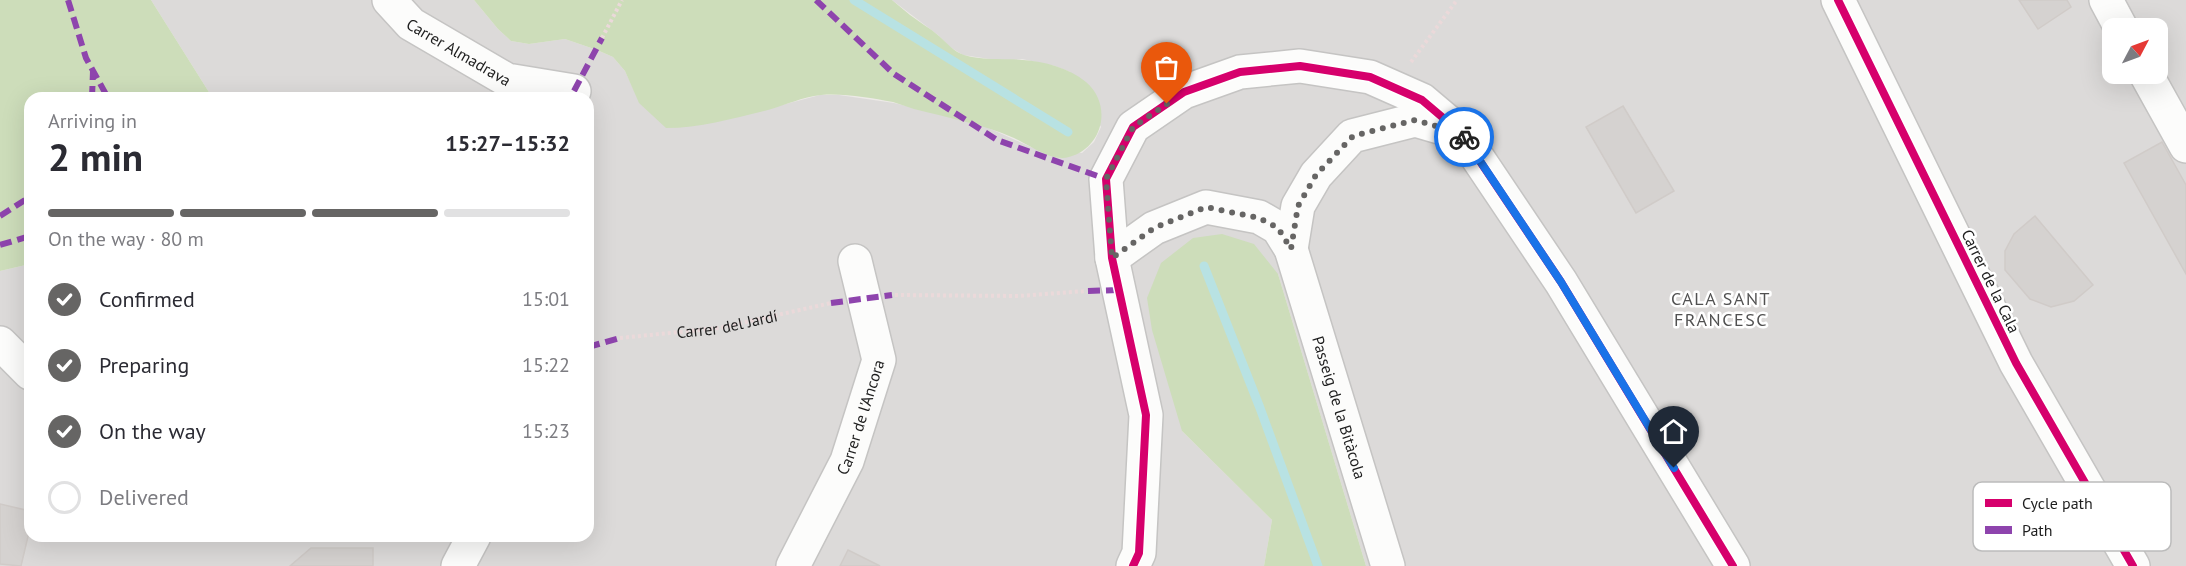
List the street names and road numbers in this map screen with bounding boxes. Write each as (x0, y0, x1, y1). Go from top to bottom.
street label: Carrer Almadrava (403, 14, 515, 90)
street label: Carrer de la Cala (1957, 226, 2025, 336)
street label: Carrer del Jardí (676, 305, 779, 342)
street label: Passeig de la Bitàcola (1308, 334, 1371, 481)
street label: Carrer de l'Ancora (832, 357, 889, 478)

